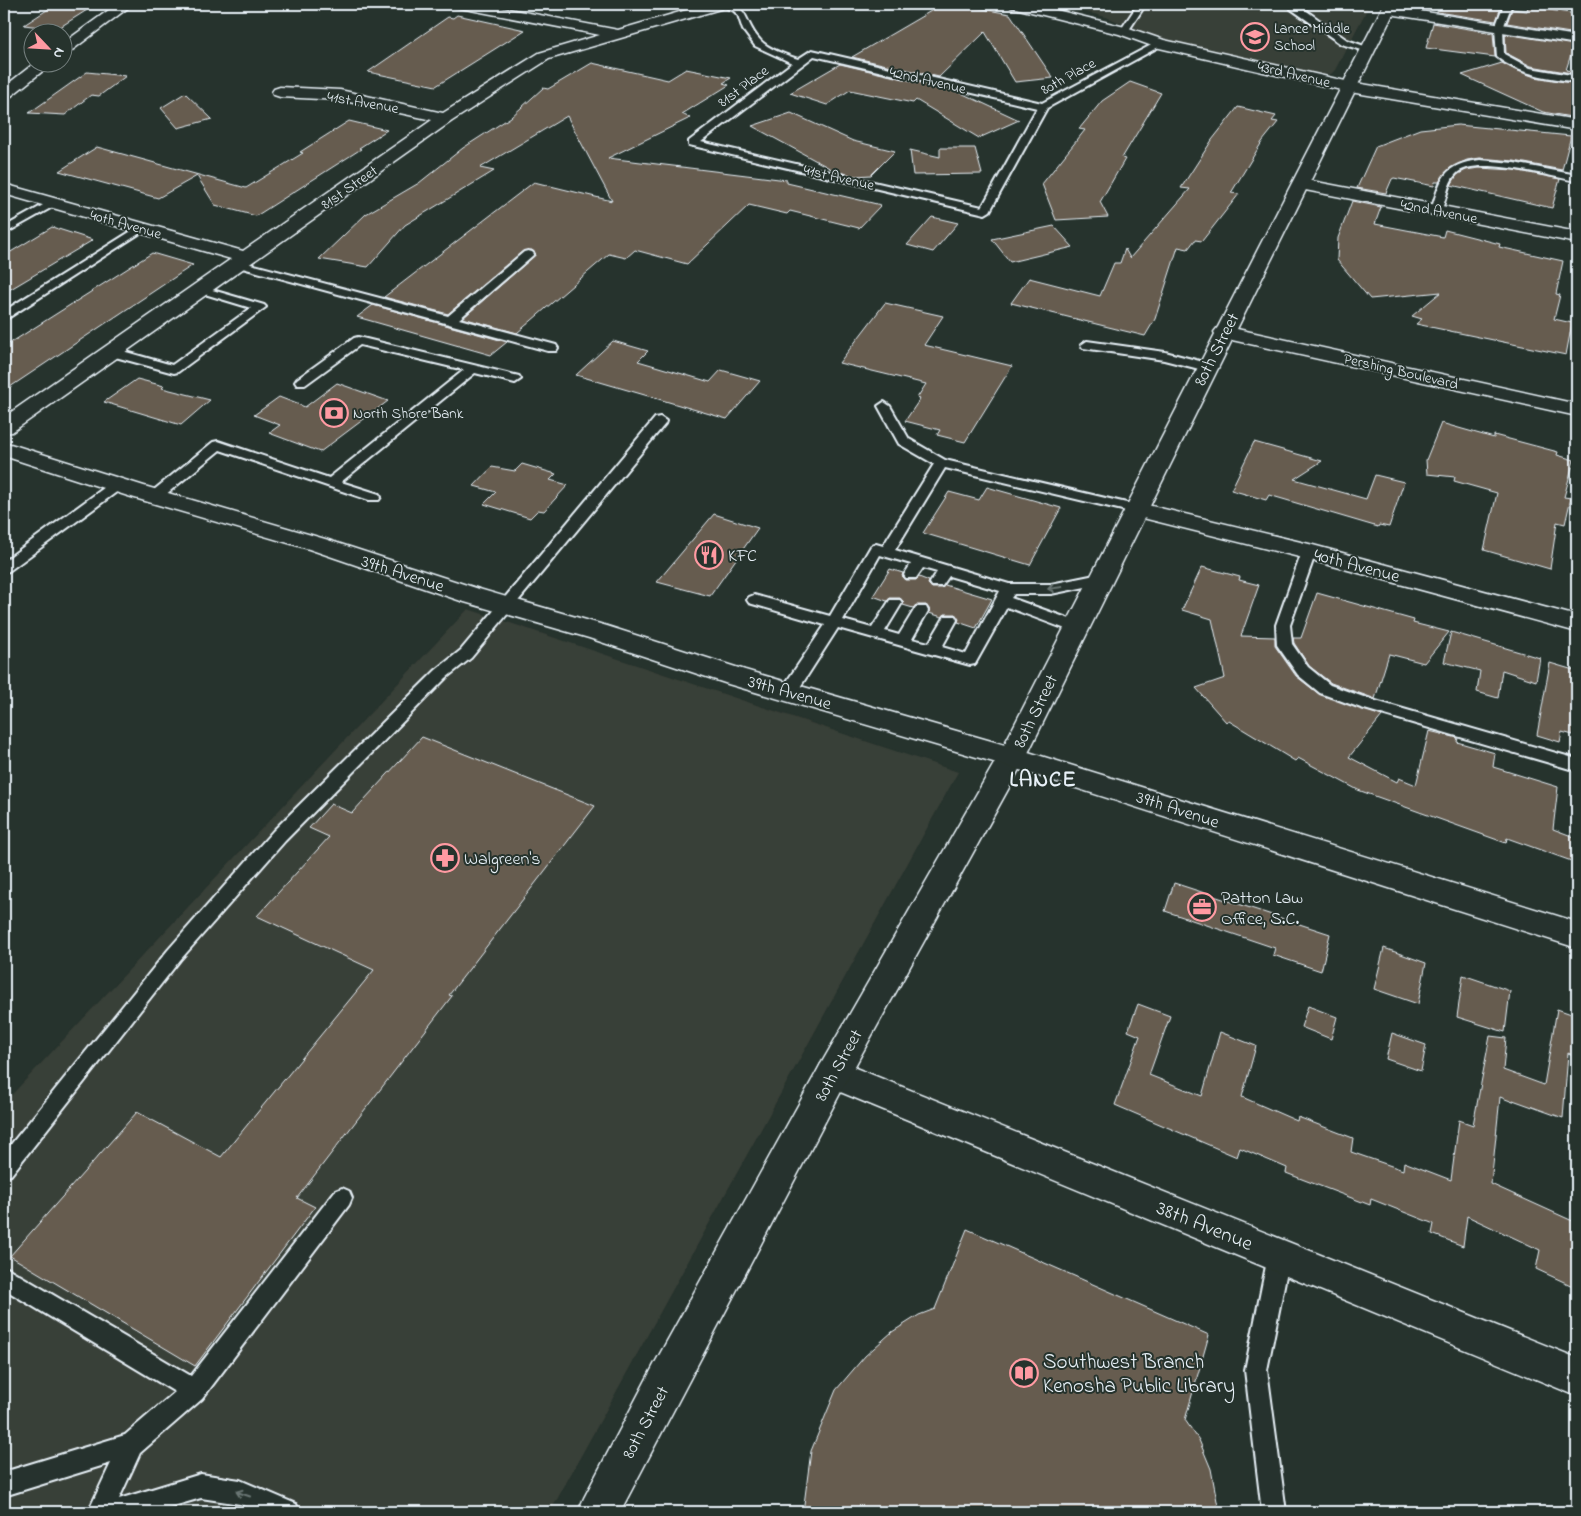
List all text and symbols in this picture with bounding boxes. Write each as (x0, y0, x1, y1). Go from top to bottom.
place label: Lance Middle School (1274, 18, 1350, 57)
north arrow (22, 22, 72, 72)
school or university icon: Lance Middle School (1240, 22, 1270, 52)
text: N (47, 44, 70, 62)
street label: 80th Place (1037, 53, 1100, 101)
street label: 43rd Avenue (1255, 56, 1333, 94)
street label: 81st Place (714, 60, 774, 113)
street label: 42nd Avenue (887, 61, 969, 101)
street label: 41st Avenue (325, 86, 401, 120)
street label: 41st Avenue (801, 159, 877, 197)
street label: 81st Street (317, 160, 382, 215)
street label: 42nd Avenue (1398, 194, 1479, 230)
street label: 40th Avenue (87, 204, 164, 246)
street label: 80th Street (1188, 309, 1247, 391)
street label: Pershing Boulevard (1341, 348, 1461, 397)
bank icon: North Shore Bank (319, 398, 349, 428)
place label: North Shore Bank (353, 403, 464, 425)
restaurant icon: KFC (694, 540, 724, 570)
street label: 40th Avenue (1311, 543, 1403, 591)
place label: KFC (728, 544, 757, 570)
street label: 39th Avenue (358, 549, 448, 601)
one-way arrow (1047, 583, 1063, 593)
street label: 39th Avenue (745, 670, 835, 718)
street label: 80th Street (1008, 671, 1066, 753)
district label: LANCE (1010, 765, 1076, 797)
street label: 39th Avenue (1133, 785, 1223, 837)
pharmacy icon: Walgreen's (430, 843, 460, 873)
place label: Walgreen's (464, 847, 540, 874)
place label: Patton Law Office, S.C. (1221, 886, 1303, 933)
office icon: Patton Law Office, S.C. (1187, 892, 1217, 922)
street label: 80th Street (809, 1025, 870, 1107)
street label: 38th Avenue (1152, 1194, 1258, 1260)
place label: Southwest Branch Kenosha Public Library (1043, 1348, 1235, 1404)
library icon: Southwest Branch Kenosha Public Library (1009, 1358, 1039, 1388)
street label: 80th Street (617, 1382, 677, 1464)
one-way arrow (236, 1489, 251, 1498)

